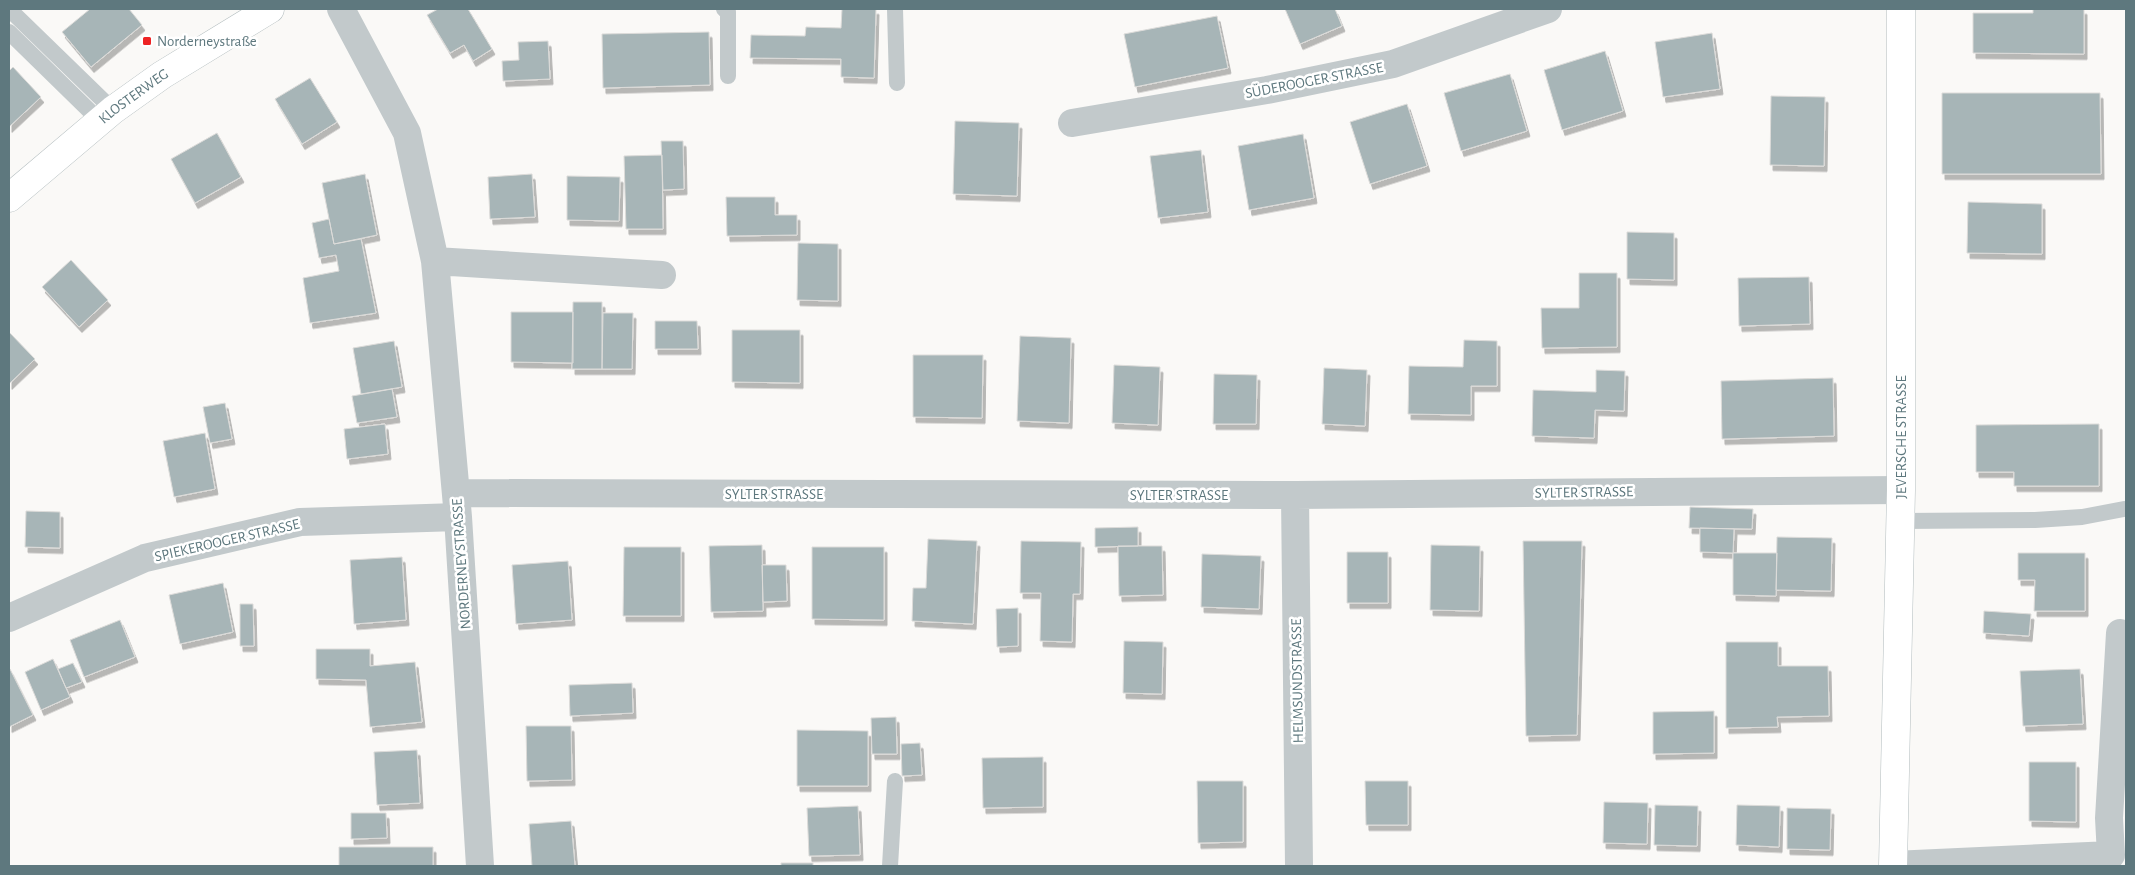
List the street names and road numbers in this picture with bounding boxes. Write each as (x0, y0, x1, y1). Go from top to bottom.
street label: SÜDEROOGER STRASSE (1243, 58, 1384, 101)
street label: KLOSTERWEG (96, 66, 171, 127)
street label: JEVERSCHE STRASSE (1894, 375, 1909, 499)
street label: SYLTER STRASSE (1535, 484, 1633, 501)
street label: SYLTER STRASSE (725, 487, 823, 502)
street label: SYLTER STRASSE (1130, 488, 1228, 503)
street label: NORDERNEYSTRASSE (449, 498, 474, 630)
street label: SPIEKEROOGER STRASSE (153, 516, 301, 564)
street label: HELMSUNDSTRASSE (1289, 619, 1306, 743)

